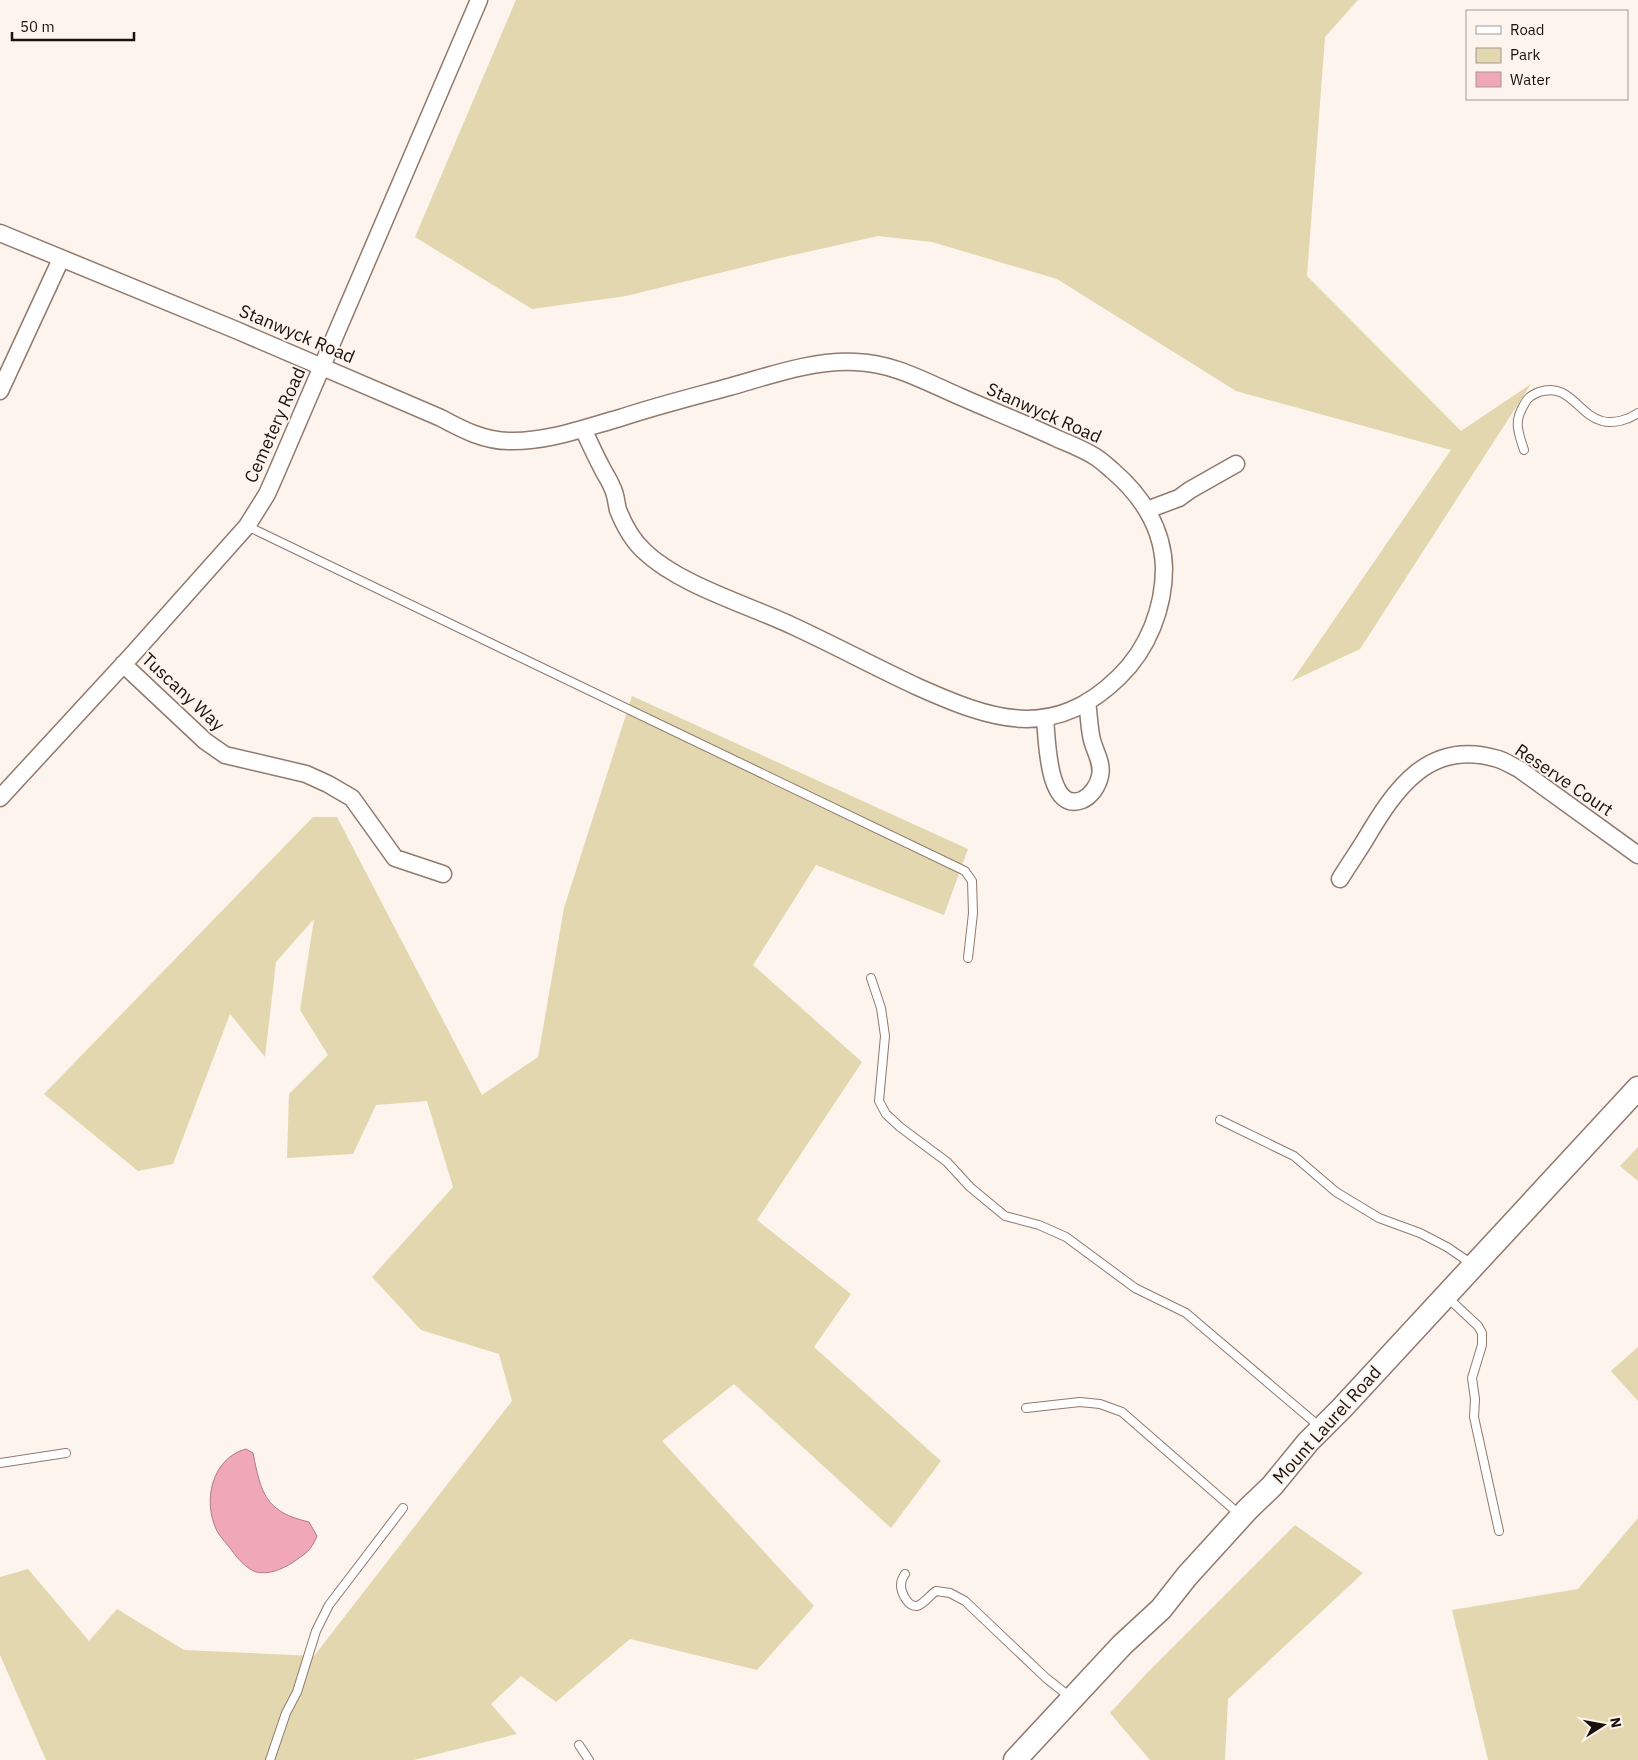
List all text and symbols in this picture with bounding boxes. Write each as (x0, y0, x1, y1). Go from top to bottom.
scale bar (12, 10, 135, 42)
legend (1466, 10, 1628, 100)
text: 50 m (20, 17, 55, 36)
text: Road (1510, 20, 1545, 39)
text: Park (1510, 45, 1540, 64)
text: Water (1510, 70, 1551, 89)
street label: Stanwyck Road (236, 299, 358, 368)
street label: Cemetery Road (239, 363, 310, 486)
street label: Stanwyck Road (983, 377, 1105, 448)
street label: Tuscany Way (137, 648, 229, 736)
street label: Reserve Court (1511, 738, 1618, 821)
street label: Mount Laurel Road (1267, 1361, 1386, 1489)
north arrow (1578, 1700, 1628, 1750)
text: N (1606, 1716, 1626, 1729)

